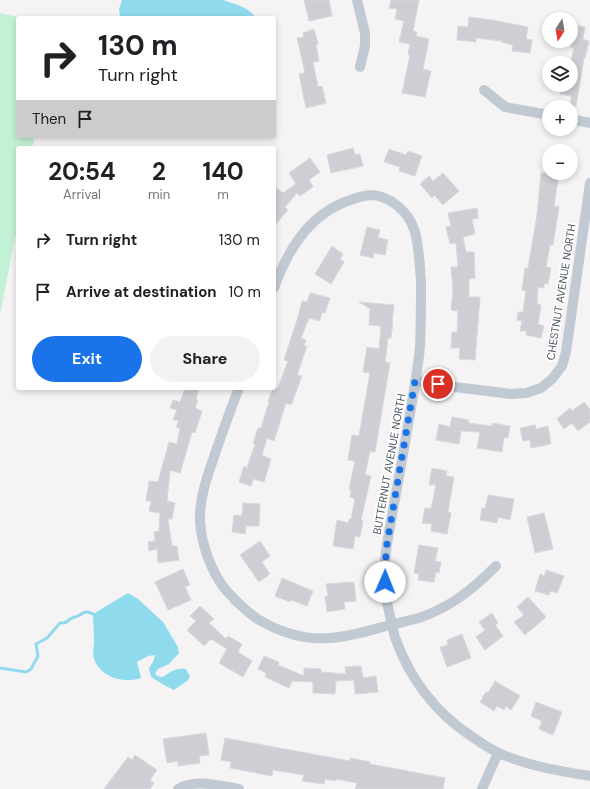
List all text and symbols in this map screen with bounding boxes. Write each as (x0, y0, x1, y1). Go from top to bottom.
north arrow (542, 12, 578, 48)
map controls (542, 12, 578, 180)
text: 130 m (98, 27, 178, 64)
icon: right (32, 32, 84, 84)
button: layers (542, 56, 578, 92)
text: Turn right (98, 63, 178, 87)
button: + (542, 100, 578, 136)
icon: arrive (74, 108, 96, 130)
text: Then (32, 109, 66, 129)
button: − (542, 144, 578, 180)
text: 20:54 (48, 156, 116, 187)
text: 2 (152, 156, 166, 187)
text: 140 (202, 156, 244, 187)
text: Arrival (63, 186, 101, 203)
text: min (148, 186, 170, 203)
text: m (217, 186, 229, 203)
street label: CHESTNUT AVENUE NORTH (543, 223, 579, 361)
icon: right (32, 229, 54, 251)
text: Turn right (66, 230, 137, 250)
text: 130 m (219, 230, 260, 250)
icon: arrive (32, 281, 54, 303)
text: Arrive at destination (66, 282, 217, 302)
text: 10 m (229, 282, 261, 302)
button: Exit (32, 336, 142, 382)
button: Share (150, 336, 260, 382)
pin (421, 367, 455, 401)
icon: arrive (427, 373, 449, 395)
street label: BUTTERNUT AVENUE NORTH (370, 392, 408, 536)
position arrow (364, 561, 406, 603)

